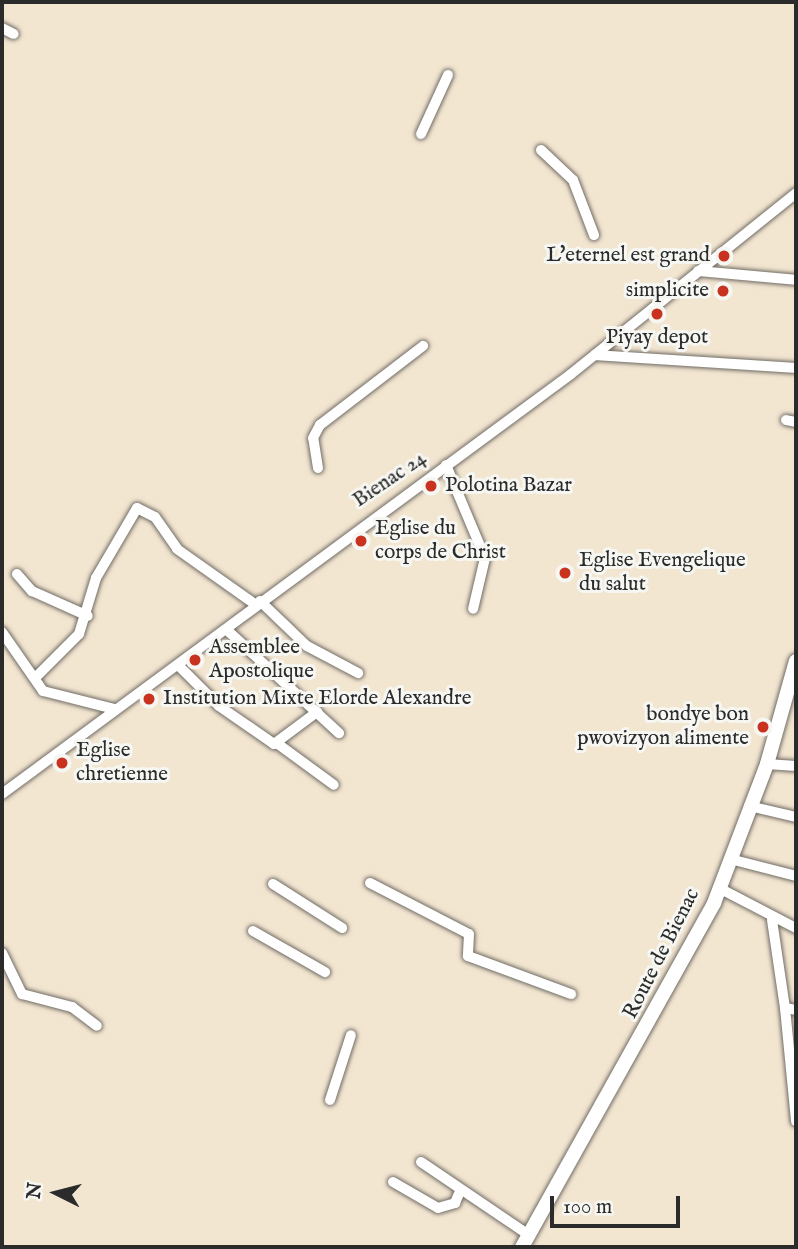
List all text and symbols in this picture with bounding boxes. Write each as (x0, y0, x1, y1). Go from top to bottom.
place label: L'eternel est grand (546, 243, 710, 269)
marker: L'eternel est grand (716, 248, 732, 264)
place label: simplicite (626, 278, 709, 304)
marker: simplicite (715, 283, 731, 299)
marker: Piyay depot (649, 306, 665, 322)
place label: Piyay depot (606, 325, 708, 351)
street label: Bienac 24 (349, 446, 431, 514)
place label: Polotina Bazar (445, 473, 572, 499)
marker: Polotina Bazar (423, 478, 439, 494)
place label: Eglise du corps de Christ (375, 516, 506, 566)
marker: Eglise du corps de Christ (353, 533, 369, 549)
place label: Eglise Evengelique du salut (579, 548, 746, 598)
marker: Eglise Evengelique du salut (557, 565, 573, 581)
place label: Assemblee Apostolique (209, 635, 314, 685)
marker: Assemblee Apostolique (187, 652, 203, 668)
place label: Institution Mixte Elorde Alexandre (163, 686, 471, 712)
marker: Institution Mixte Elorde Alexandre (141, 691, 157, 707)
place label: bondye bon pwovizyon alimente (577, 702, 749, 752)
marker: bondye bon pwovizyon alimente (755, 719, 771, 735)
place label: Eglise chretienne (76, 738, 168, 788)
marker: Eglise chretienne (54, 755, 70, 771)
street label: Route de Bienac (618, 884, 706, 1024)
north arrow (21, 1158, 91, 1228)
text: N (22, 1181, 48, 1200)
scale bar (553, 1182, 682, 1226)
text: 100 m (563, 1194, 612, 1221)

